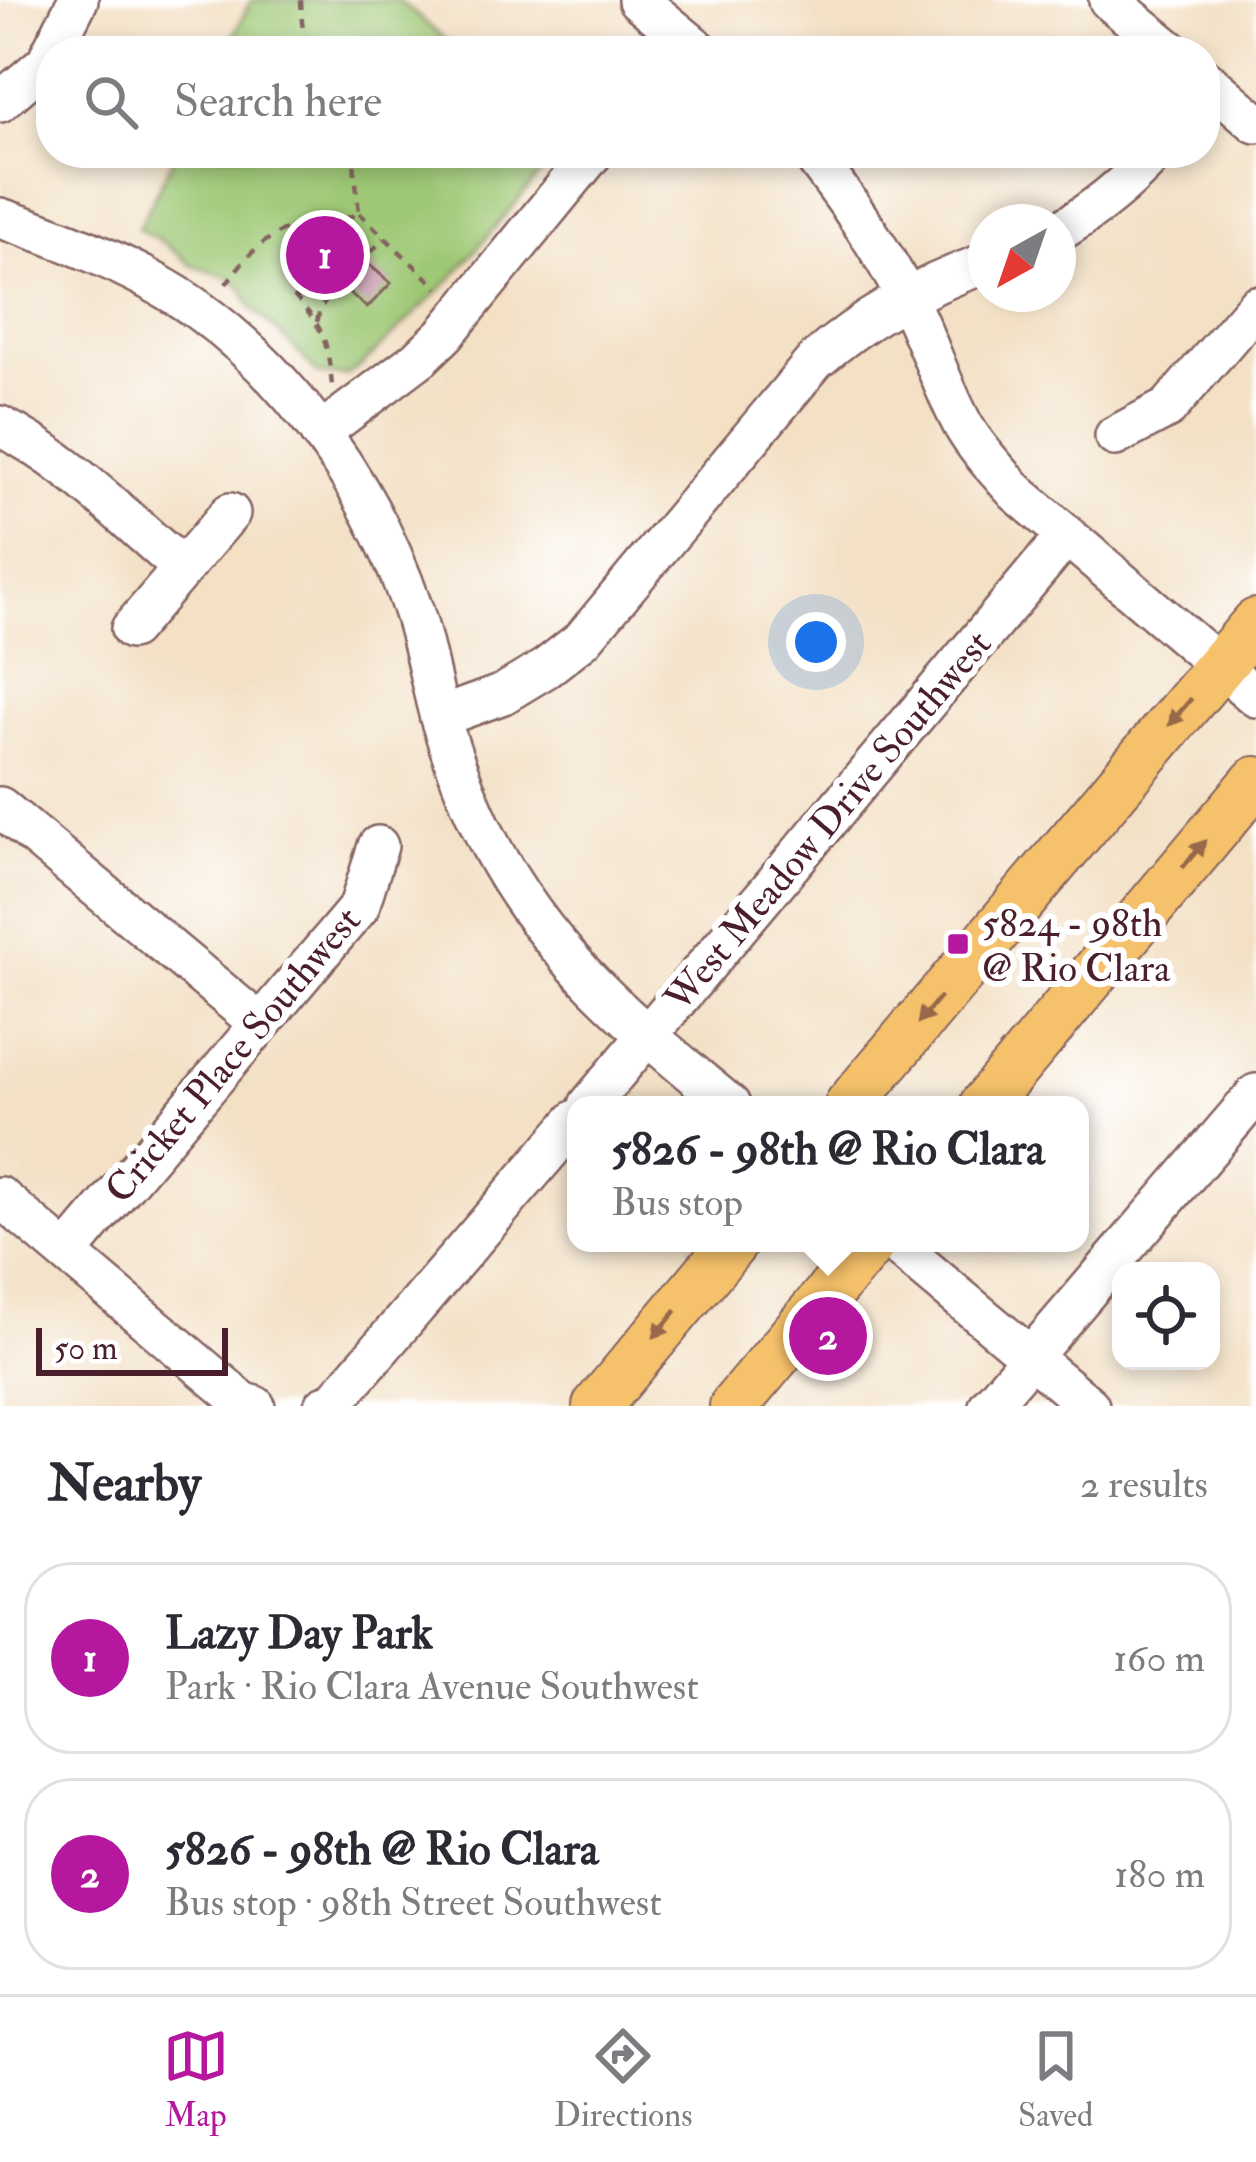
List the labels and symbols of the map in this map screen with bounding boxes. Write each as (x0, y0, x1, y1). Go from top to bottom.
north arrow (968, 204, 1076, 312)
pin: 1 (286, 210, 364, 300)
your location (786, 612, 846, 672)
street label: West Meadow Drive Southwest (654, 620, 1002, 1022)
one-way arrow (1168, 697, 1194, 727)
one-way arrow (1180, 839, 1207, 869)
street label: Cricket Place Southwest (95, 897, 372, 1213)
place label: 5824 - 98th @ Rio Clara (982, 899, 1171, 993)
marker: 5824 - 98th @ Rio Clara (945, 931, 971, 957)
one-way arrow (916, 995, 942, 1025)
pin: 2 (789, 1291, 867, 1381)
one-way arrow (653, 1309, 678, 1340)
scale bar (36, 1322, 228, 1375)

